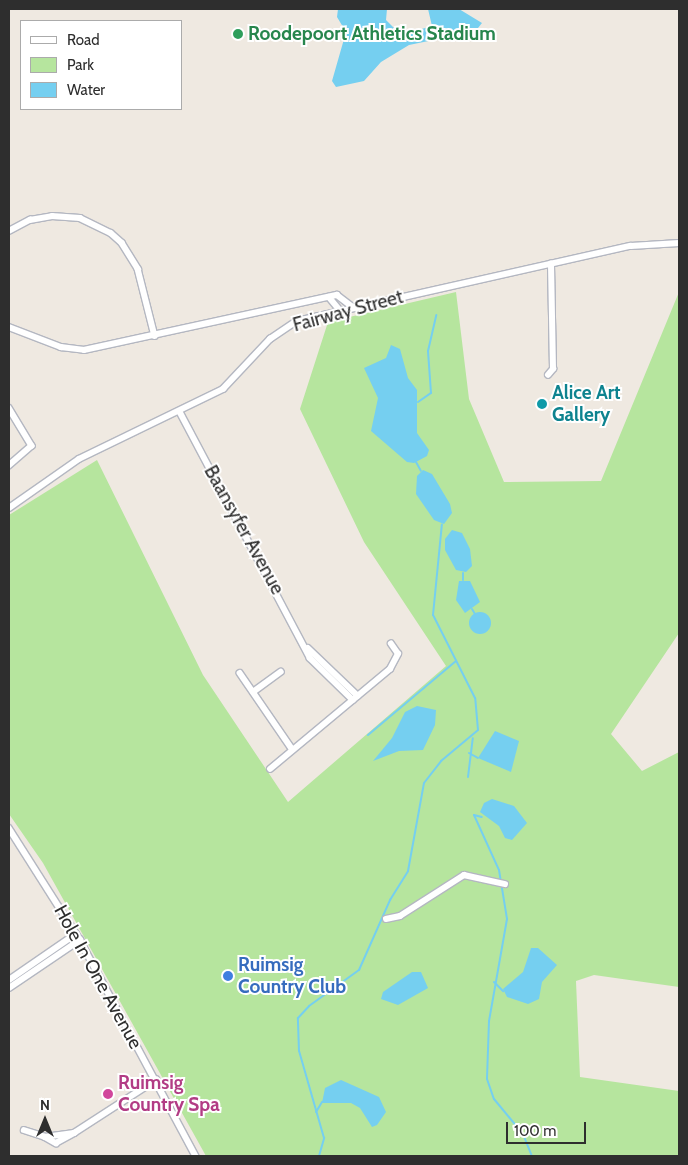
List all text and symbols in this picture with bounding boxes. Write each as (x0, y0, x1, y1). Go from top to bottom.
legend (20, 20, 182, 110)
place label: Roodepoort Athletics Stadium (248, 23, 496, 45)
marker: Roodepoort Athletics Stadium (232, 28, 244, 40)
text: Road (67, 31, 100, 49)
text: Park (67, 56, 94, 74)
text: Water (67, 81, 105, 99)
street label: Fairway Street (290, 285, 406, 337)
place label: Alice Art Gallery (552, 382, 621, 426)
marker: Alice Art Gallery (536, 398, 548, 410)
street label: Baansyfer Avenue (199, 461, 289, 599)
street label: Hole In One Avenue (49, 901, 147, 1053)
place label: Ruimsig Country Club (238, 954, 346, 998)
marker: Ruimsig Country Club (222, 970, 234, 982)
place label: Ruimsig Country Spa (118, 1072, 220, 1116)
marker: Ruimsig Country Spa (102, 1088, 114, 1100)
north arrow (20, 1095, 70, 1145)
text: N (40, 1096, 50, 1114)
scale bar (508, 1112, 588, 1144)
text: 100 m (514, 1122, 556, 1140)

